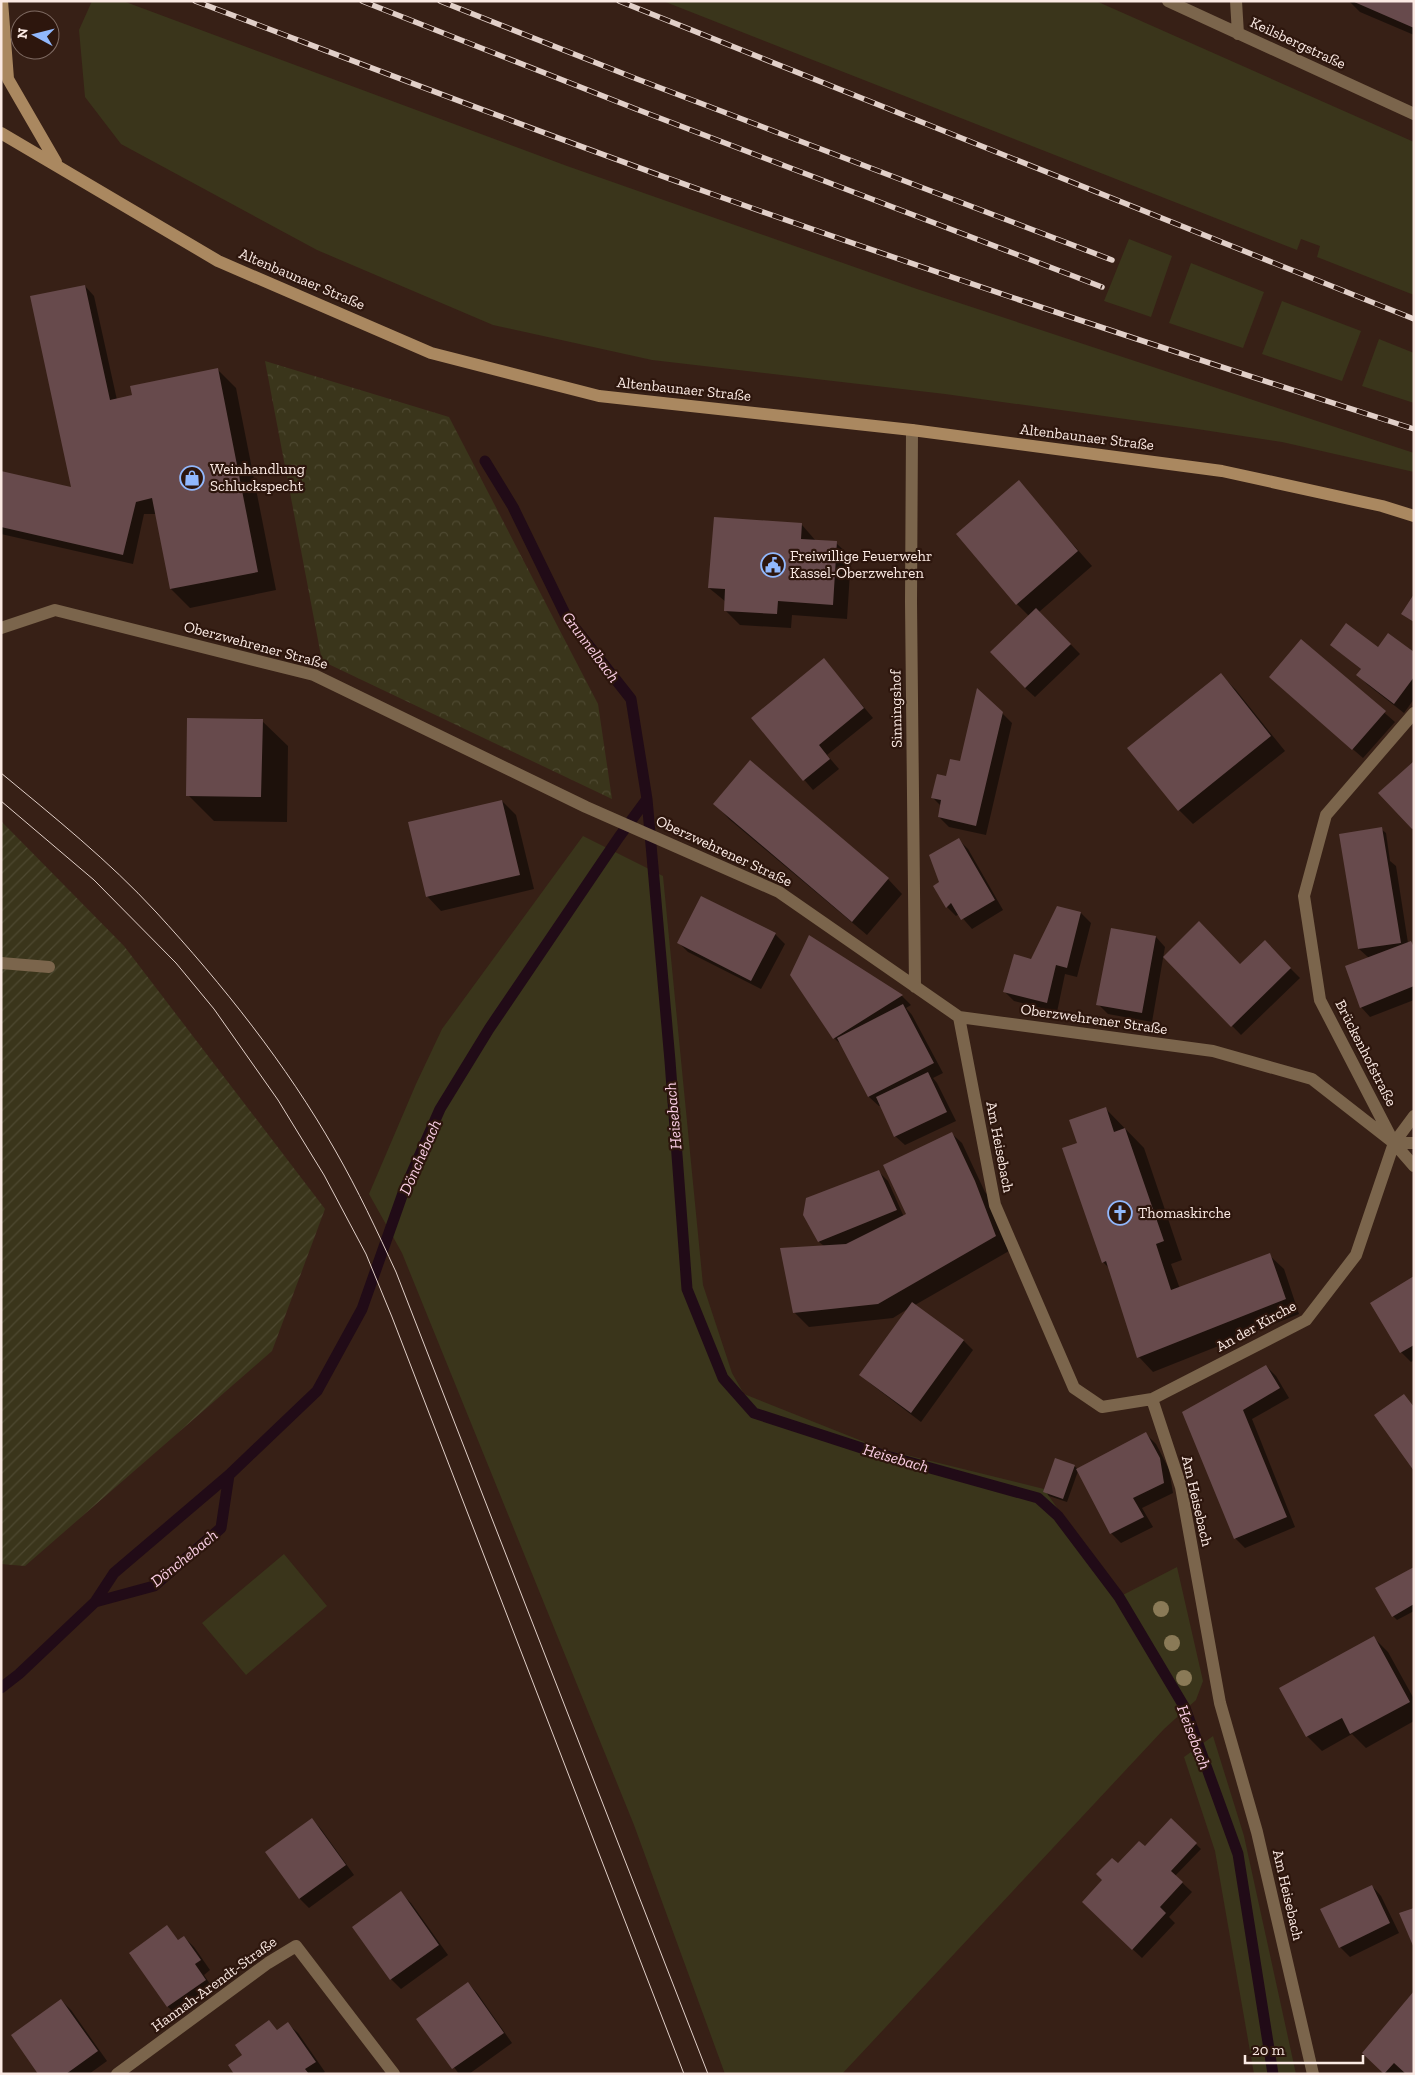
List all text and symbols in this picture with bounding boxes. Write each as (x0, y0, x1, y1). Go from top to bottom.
north arrow (10, 10, 60, 60)
street label: Keilsbergstraße (1247, 13, 1349, 73)
text: N (14, 27, 32, 40)
street label: Altenbaunaer Straße (236, 244, 368, 314)
street label: Altenbaunaer Straße (616, 373, 752, 405)
street label: Altenbaunaer Straße (1019, 420, 1155, 454)
place label: Weinhandlung Schluckspecht (210, 460, 305, 495)
shop icon: Weinhandlung Schluckspecht (179, 465, 205, 491)
place label: Freiwillige Feuerwehr Kassel-Oberzwehren (790, 547, 932, 582)
public building icon: Freiwillige Feuerwehr Kassel-Oberzwehren (760, 552, 786, 578)
water label: Grunnelbach (558, 608, 624, 686)
street label: Oberzwehrener Straße (182, 617, 330, 673)
street label: Sinningshof (886, 669, 906, 748)
street label: Oberzwehrener Straße (653, 812, 795, 890)
street label: Brückenhofstraße (1331, 997, 1401, 1109)
street label: Oberzwehrener Straße (1019, 1000, 1169, 1038)
water label: Heisebach (661, 1082, 685, 1150)
street label: Am Heisebach (982, 1100, 1018, 1195)
water label: Dönchebach (395, 1116, 445, 1198)
church icon: Thomaskirche (1107, 1200, 1133, 1226)
place label: Thomaskirche (1138, 1204, 1231, 1222)
street label: An der Kirche (1213, 1297, 1299, 1355)
water label: Heisebach (861, 1440, 931, 1476)
street label: Am Heisebach (1178, 1454, 1216, 1549)
water label: Dönchebach (147, 1525, 221, 1591)
water label: Heisebach (1173, 1702, 1215, 1772)
street label: Am Heisebach (1269, 1848, 1307, 1943)
street label: Hannah-Arendt-Straße (148, 1932, 280, 2036)
scale bar (1245, 2032, 1362, 2064)
text: 20 m (1252, 2041, 1285, 2059)

